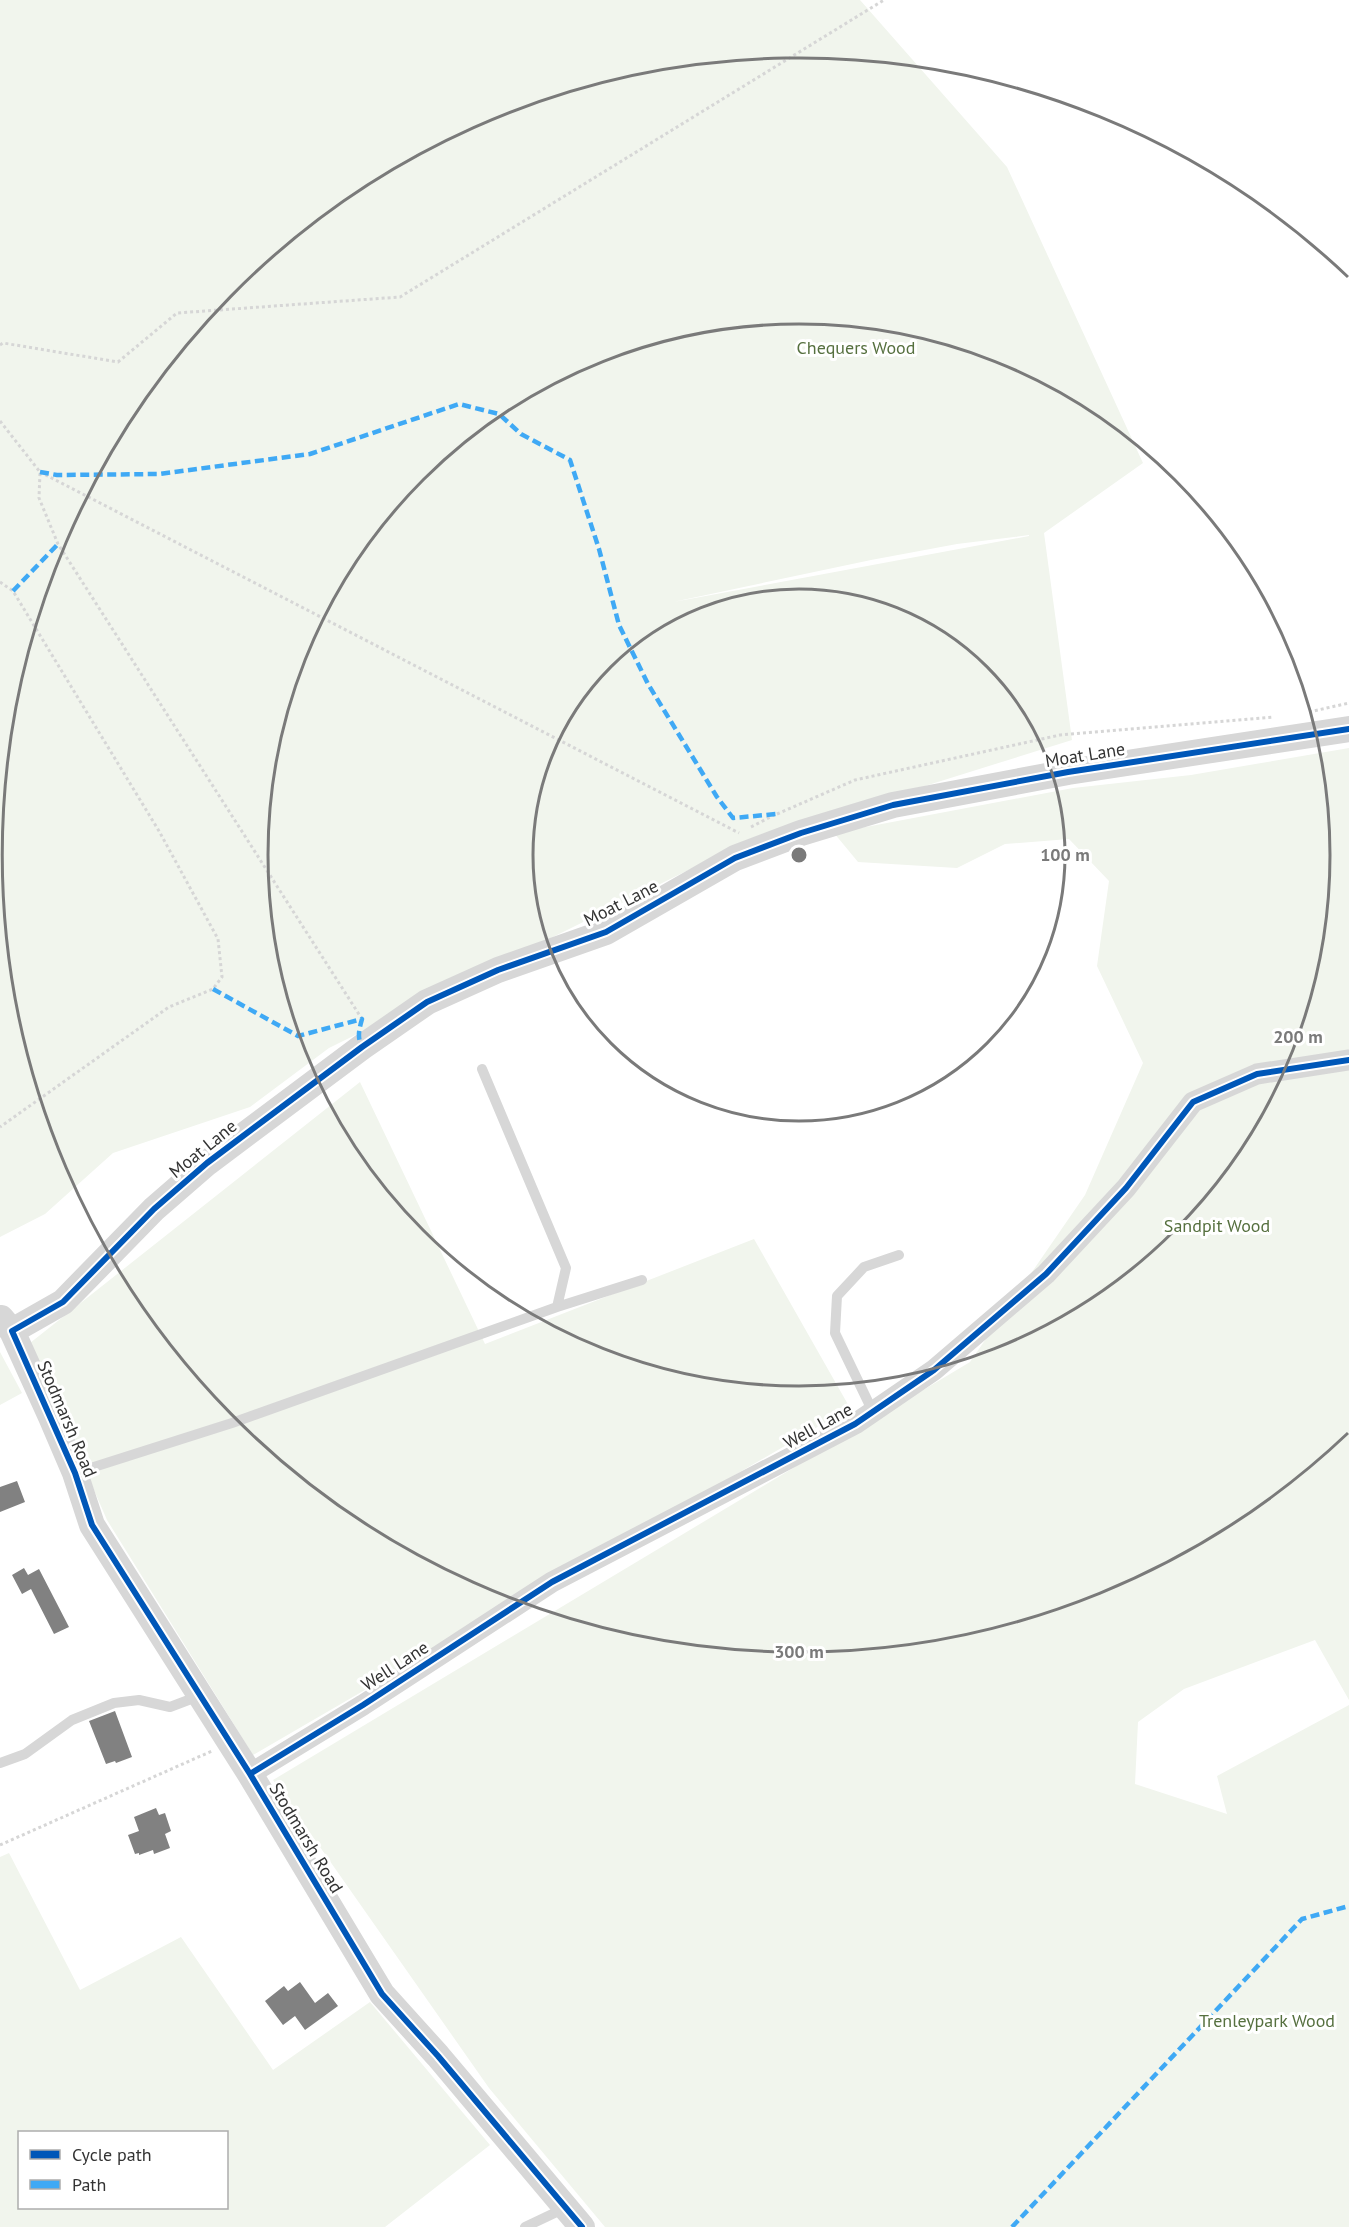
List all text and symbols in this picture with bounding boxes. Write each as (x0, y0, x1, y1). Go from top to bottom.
park label: Chequers Wood (797, 336, 915, 359)
street label: Moat Lane (1043, 737, 1127, 772)
text: 100 m (1040, 843, 1090, 866)
centre of rings (789, 845, 809, 865)
street label: Moat Lane (580, 874, 662, 931)
text: 200 m (1273, 1025, 1323, 1048)
street label: Moat Lane (164, 1114, 241, 1183)
park label: Sandpit Wood (1164, 1214, 1270, 1237)
street label: Stodmarsh Road (32, 1357, 102, 1481)
street label: Well Lane (779, 1397, 856, 1454)
street label: Well Lane (357, 1635, 433, 1696)
text: 300 m (774, 1640, 824, 1663)
street label: Stodmarsh Road (264, 1778, 348, 1897)
park label: Trenleypark Wood (1199, 2009, 1335, 2032)
legend (18, 2131, 228, 2209)
text: Cycle path (72, 2143, 152, 2166)
text: Path (72, 2173, 106, 2196)

